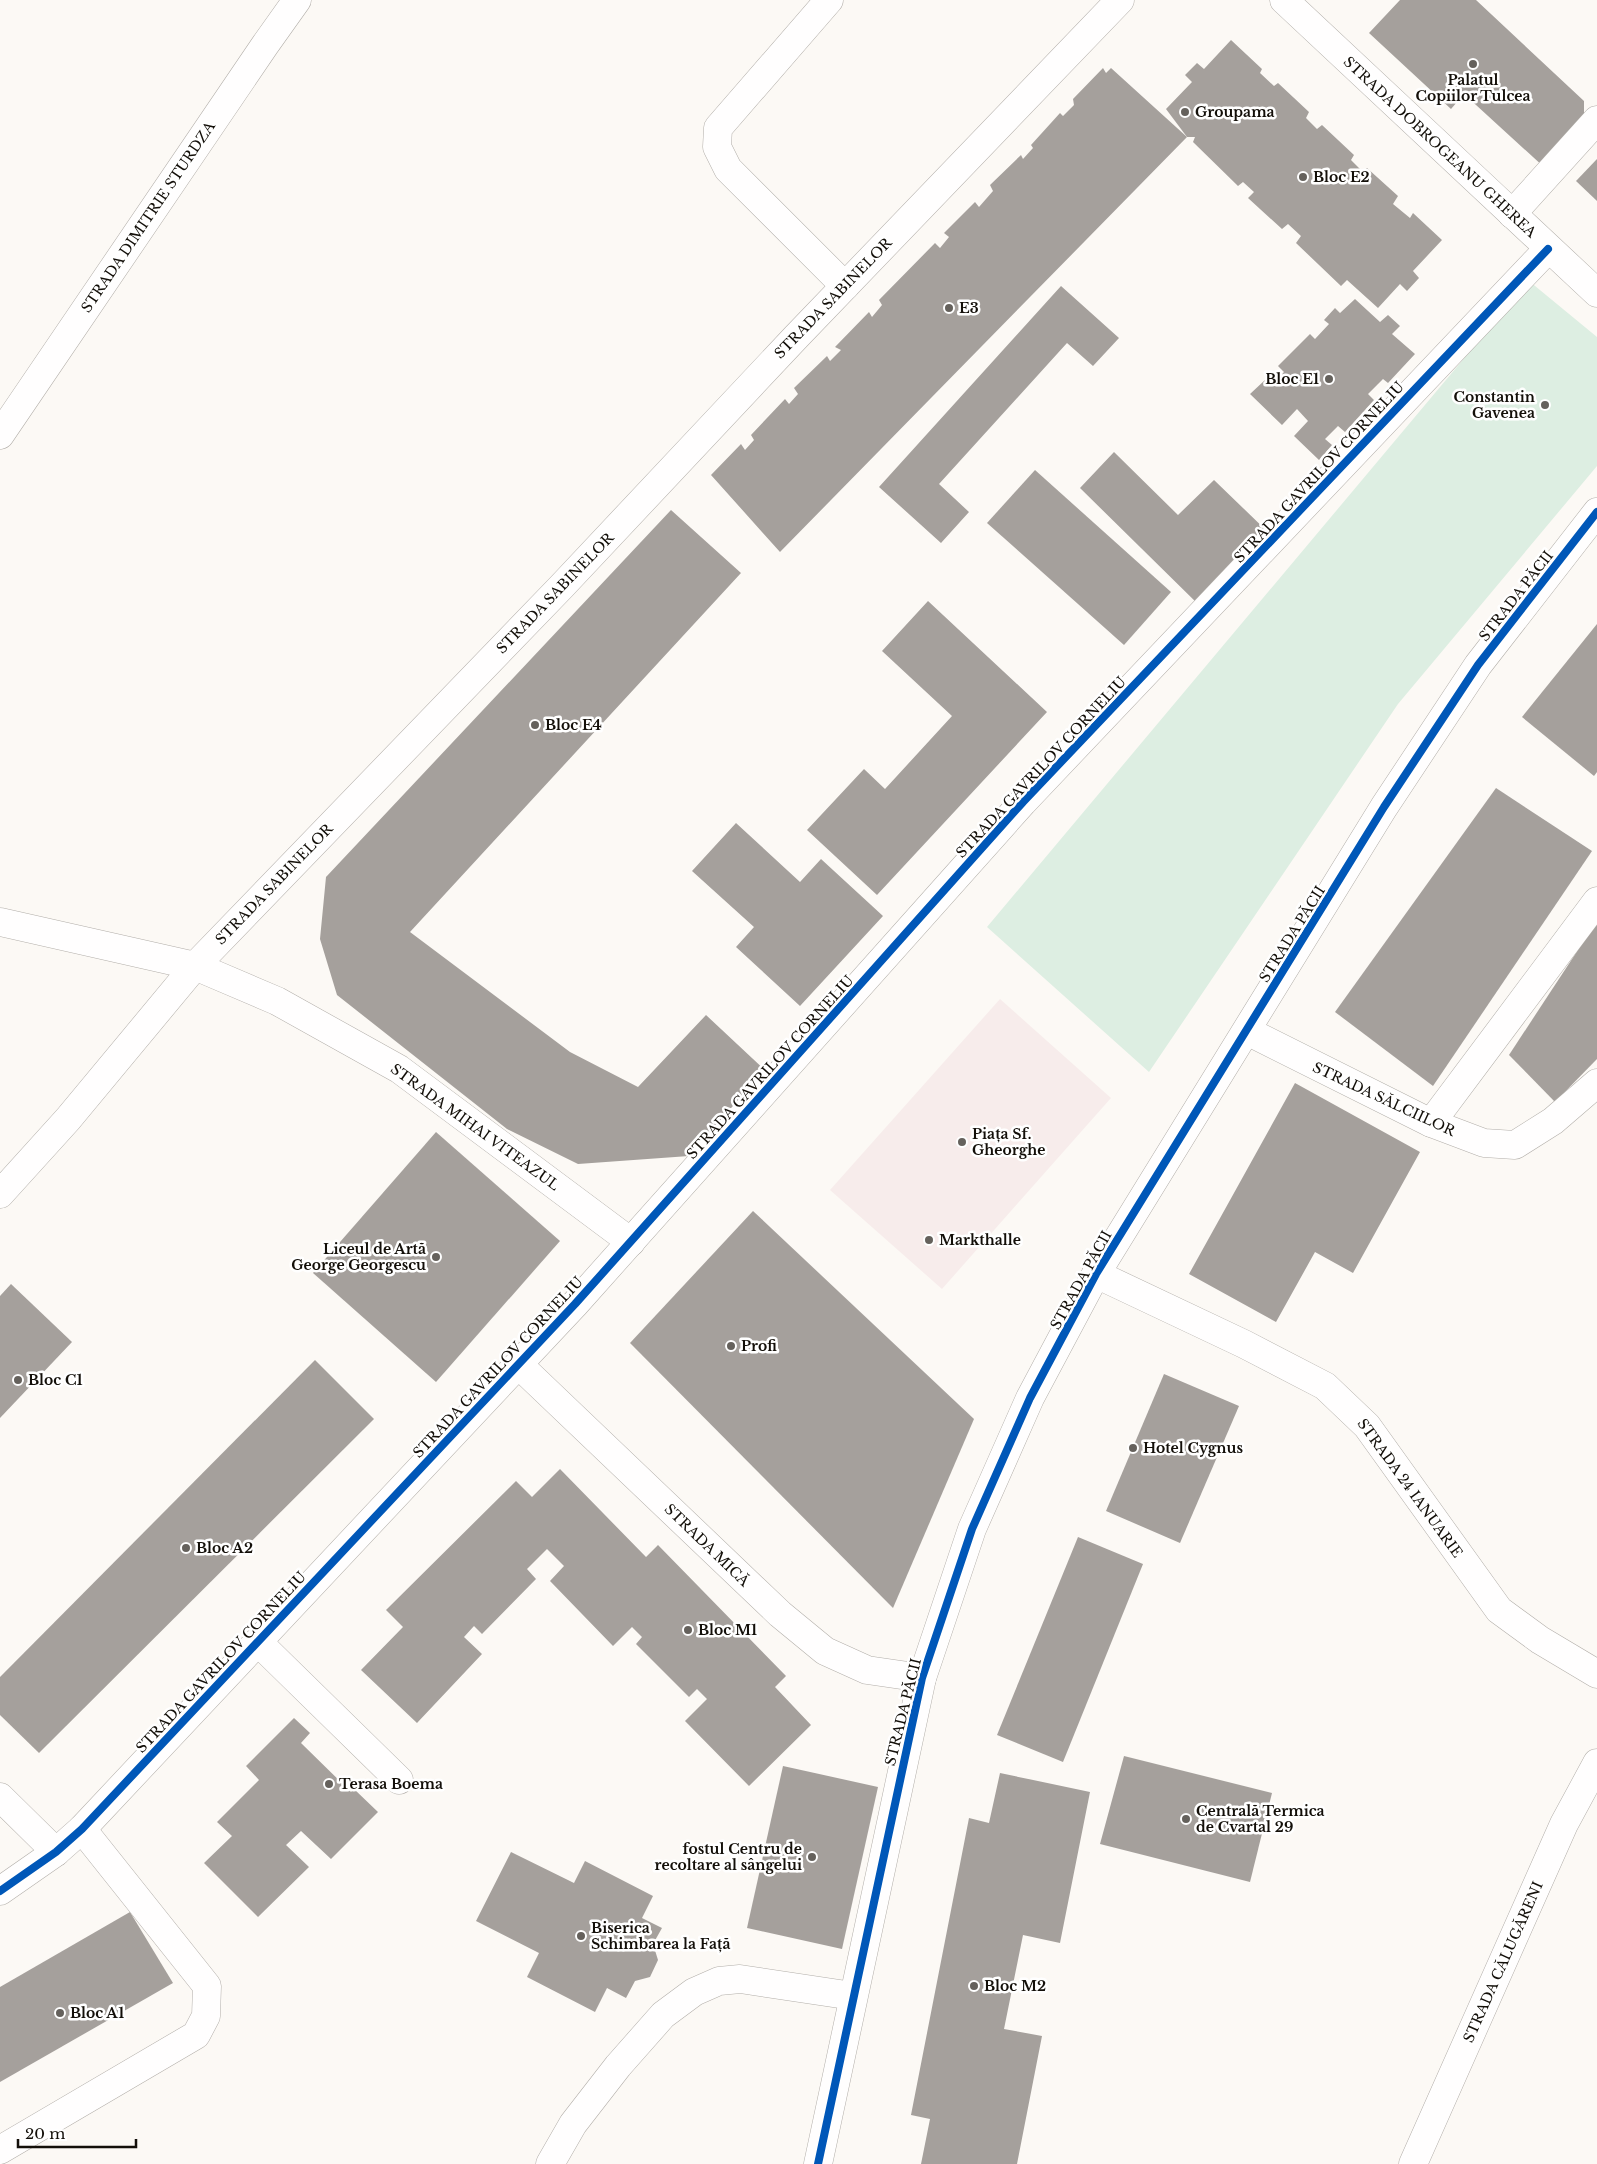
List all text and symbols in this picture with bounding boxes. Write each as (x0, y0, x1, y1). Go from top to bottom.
street label: STRADA DOBROGEANU GHEREA (1340, 53, 1540, 242)
marker: Palatul Copiilor Tulcea (1467, 58, 1479, 70)
place label: Palatul Copiilor Tulcea (1415, 71, 1531, 105)
place label: Groupama (1195, 103, 1275, 121)
marker: Groupama (1179, 106, 1191, 118)
street label: STRADA DIMITRIE STURDZA (77, 118, 219, 316)
place label: Bloc E2 (1313, 168, 1370, 186)
marker: Bloc E2 (1297, 171, 1309, 183)
street label: STRADA SABINELOR (770, 233, 896, 362)
place label: E3 (959, 299, 979, 317)
marker: E3 (943, 302, 955, 314)
place label: Bloc E1 (1265, 370, 1319, 388)
marker: Bloc E1 (1323, 373, 1335, 385)
street label: STRADA GAVRILOV CORNELIU (1230, 378, 1408, 566)
place label: Constantin Gavenea (1453, 388, 1535, 422)
marker: Constantin Gavenea (1539, 399, 1551, 411)
street label: STRADA SABINELOR (492, 528, 618, 657)
street label: STRADA PĂCII (1475, 547, 1557, 645)
street label: STRADA GAVRILOV CORNELIU (952, 673, 1130, 861)
place label: Bloc E4 (545, 716, 602, 734)
marker: Bloc E4 (529, 719, 541, 731)
street label: STRADA SABINELOR (211, 819, 337, 948)
street label: STRADA PĂCII (1255, 882, 1329, 986)
street label: STRADA GAVRILOV CORNELIU (683, 971, 857, 1163)
street label: STRADA SĂLCIILOR (1310, 1058, 1459, 1140)
street label: STRADA MIHAI VITEAZUL (387, 1060, 563, 1194)
place label: Piața Sf. Gheorghe (972, 1125, 1045, 1159)
marker: Piața Sf. Gheorghe (956, 1136, 968, 1148)
street label: STRADA PĂCII (1046, 1227, 1116, 1333)
place label: Markthalle (939, 1231, 1021, 1249)
marker: Markthalle (923, 1234, 935, 1246)
place label: Liceul de Artă George Georgescu (291, 1240, 426, 1274)
marker: Liceul de Artă George Georgescu (430, 1251, 442, 1263)
street label: STRADA GAVRILOV CORNELIU (409, 1273, 587, 1461)
place label: Profi (741, 1337, 777, 1355)
marker: Profi (725, 1340, 737, 1352)
place label: Bloc C1 (28, 1371, 83, 1389)
marker: Bloc C1 (12, 1374, 24, 1386)
street label: STRADA 24 IANUARIE (1353, 1415, 1467, 1561)
place label: Hotel Cygnus (1143, 1439, 1243, 1457)
marker: Hotel Cygnus (1127, 1442, 1139, 1454)
street label: STRADA MICĂ (661, 1500, 753, 1590)
place label: Bloc A2 (196, 1539, 253, 1557)
marker: Bloc A2 (180, 1542, 192, 1554)
street label: STRADA GAVRILOV CORNELIU (132, 1568, 310, 1756)
place label: Bloc M1 (698, 1621, 757, 1639)
marker: Bloc M1 (682, 1624, 694, 1636)
street label: STRADA PĂCII (881, 1656, 925, 1768)
place label: Terasa Boema (339, 1775, 443, 1793)
marker: Terasa Boema (323, 1778, 335, 1790)
place label: Centrală Termica de Cvartal 29 (1196, 1802, 1325, 1836)
marker: Centrală Termica de Cvartal 29 (1180, 1813, 1192, 1825)
place label: fostul Centru de recoltare al sângelui (655, 1840, 802, 1874)
marker: fostul Centru de recoltare al sângelui (806, 1851, 818, 1863)
street label: STRADA CĂLUGĂRENI (1459, 1878, 1547, 2045)
place label: Biserica Schimbarea la Față (591, 1919, 730, 1953)
marker: Biserica Schimbarea la Față (575, 1930, 587, 1942)
place label: Bloc M2 (984, 1977, 1046, 1995)
marker: Bloc M2 (968, 1980, 980, 1992)
place label: Bloc A1 (70, 2004, 124, 2022)
marker: Bloc A1 (54, 2007, 66, 2019)
scale bar (18, 2116, 135, 2148)
text: 20 m (25, 2124, 65, 2143)

